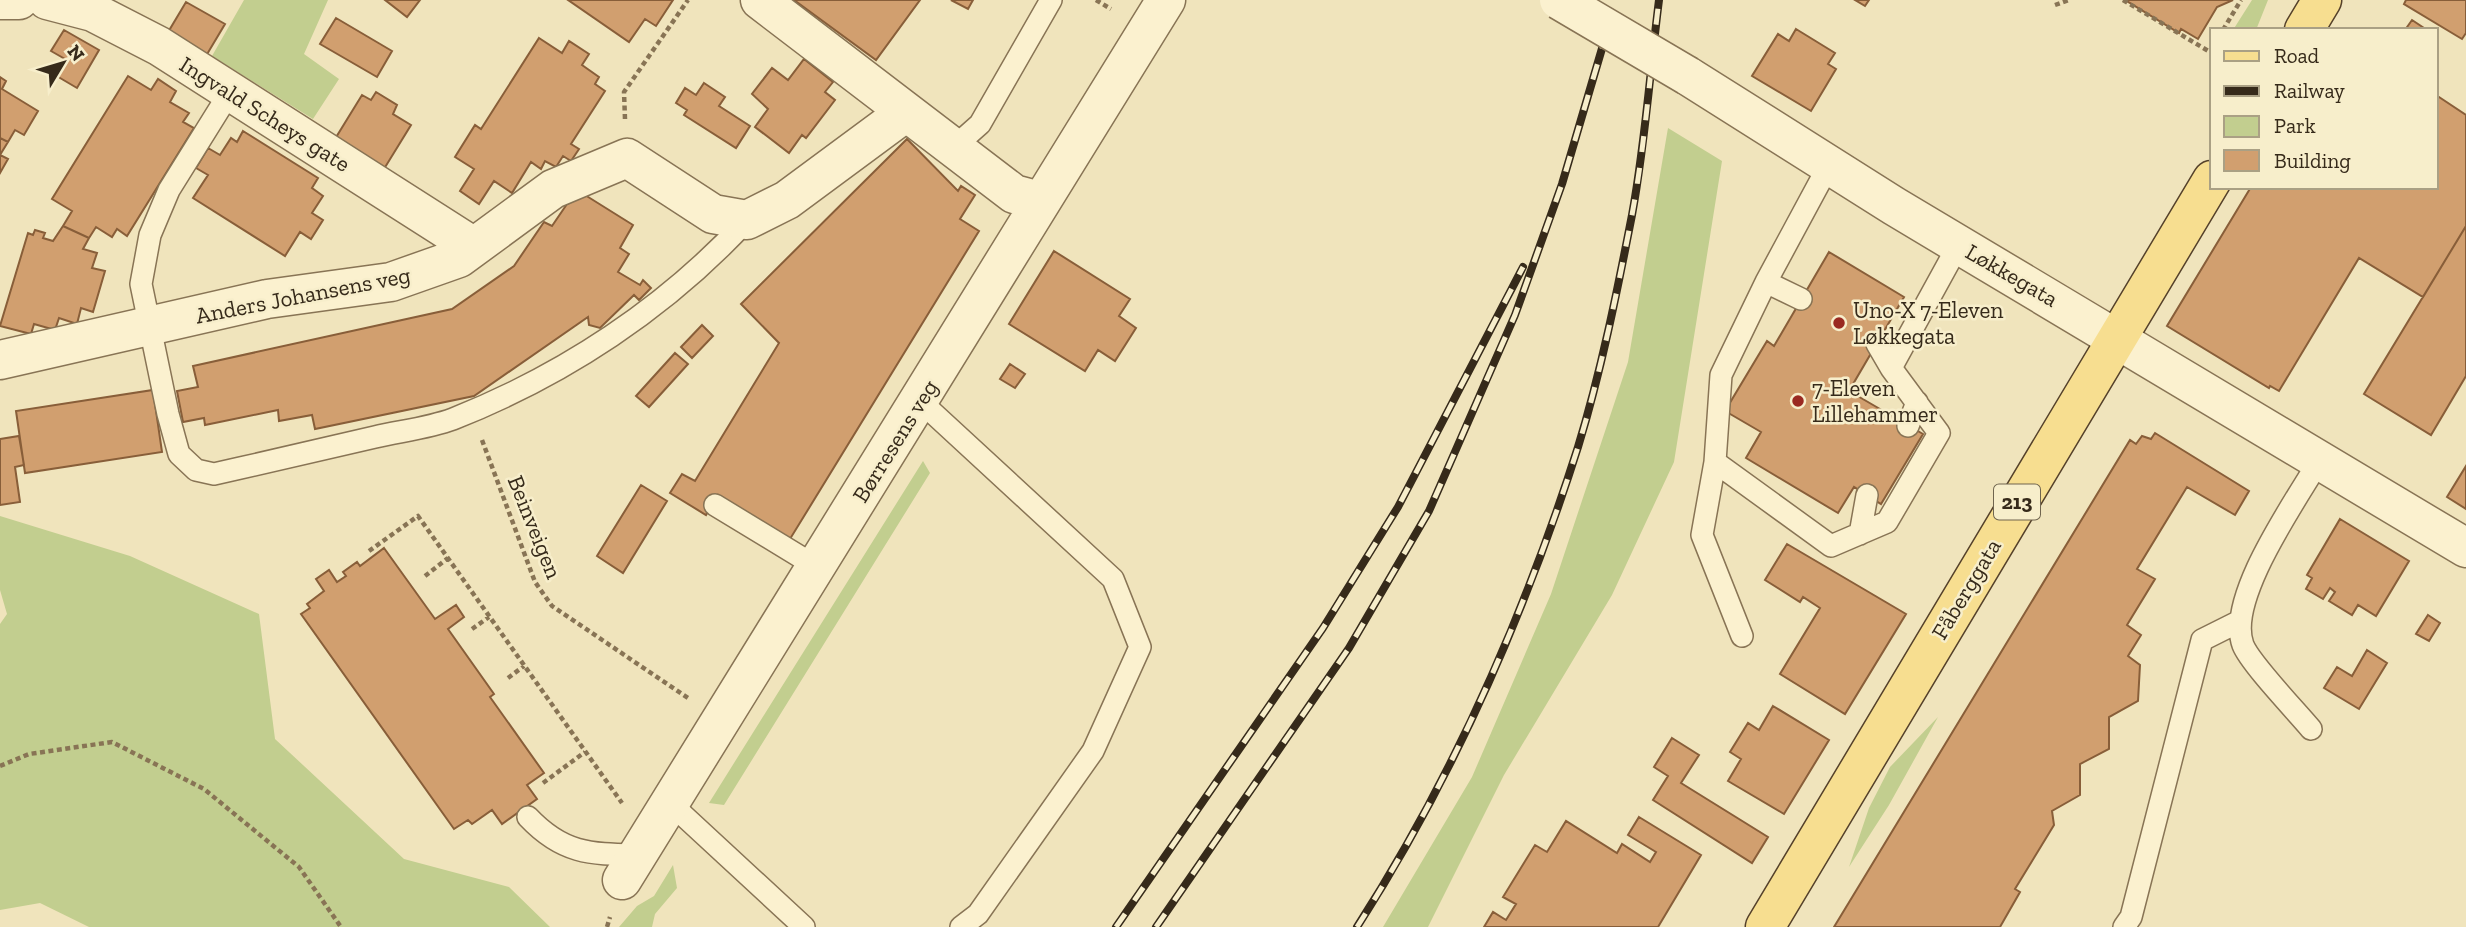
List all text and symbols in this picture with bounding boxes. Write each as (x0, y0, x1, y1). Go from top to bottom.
north arrow (28, 28, 98, 98)
legend (2210, 28, 2438, 189)
text: N (62, 40, 90, 66)
text: Road (2274, 43, 2320, 68)
street label: Ingvald Scheys gate (174, 50, 356, 178)
text: Railway (2274, 78, 2345, 103)
text: Park (2274, 113, 2316, 138)
text: Building (2274, 148, 2351, 173)
street label: Løkkegata (1961, 237, 2063, 313)
street label: Anders Johansens veg (193, 260, 413, 330)
place label: Uno-X 7-Eleven Løkkegata (1853, 296, 2003, 350)
marker: Uno-X 7-Eleven Løkkegata (1831, 315, 1847, 331)
street label: Børresens veg (846, 374, 944, 508)
place label: 7-Eleven Lillehammer (1812, 374, 1938, 428)
marker: 7-Eleven Lillehammer (1790, 393, 1806, 409)
street label: Beinveigen (502, 471, 568, 583)
road number: 213 (1994, 484, 2040, 520)
street label: Fåberggata (1925, 534, 2007, 644)

